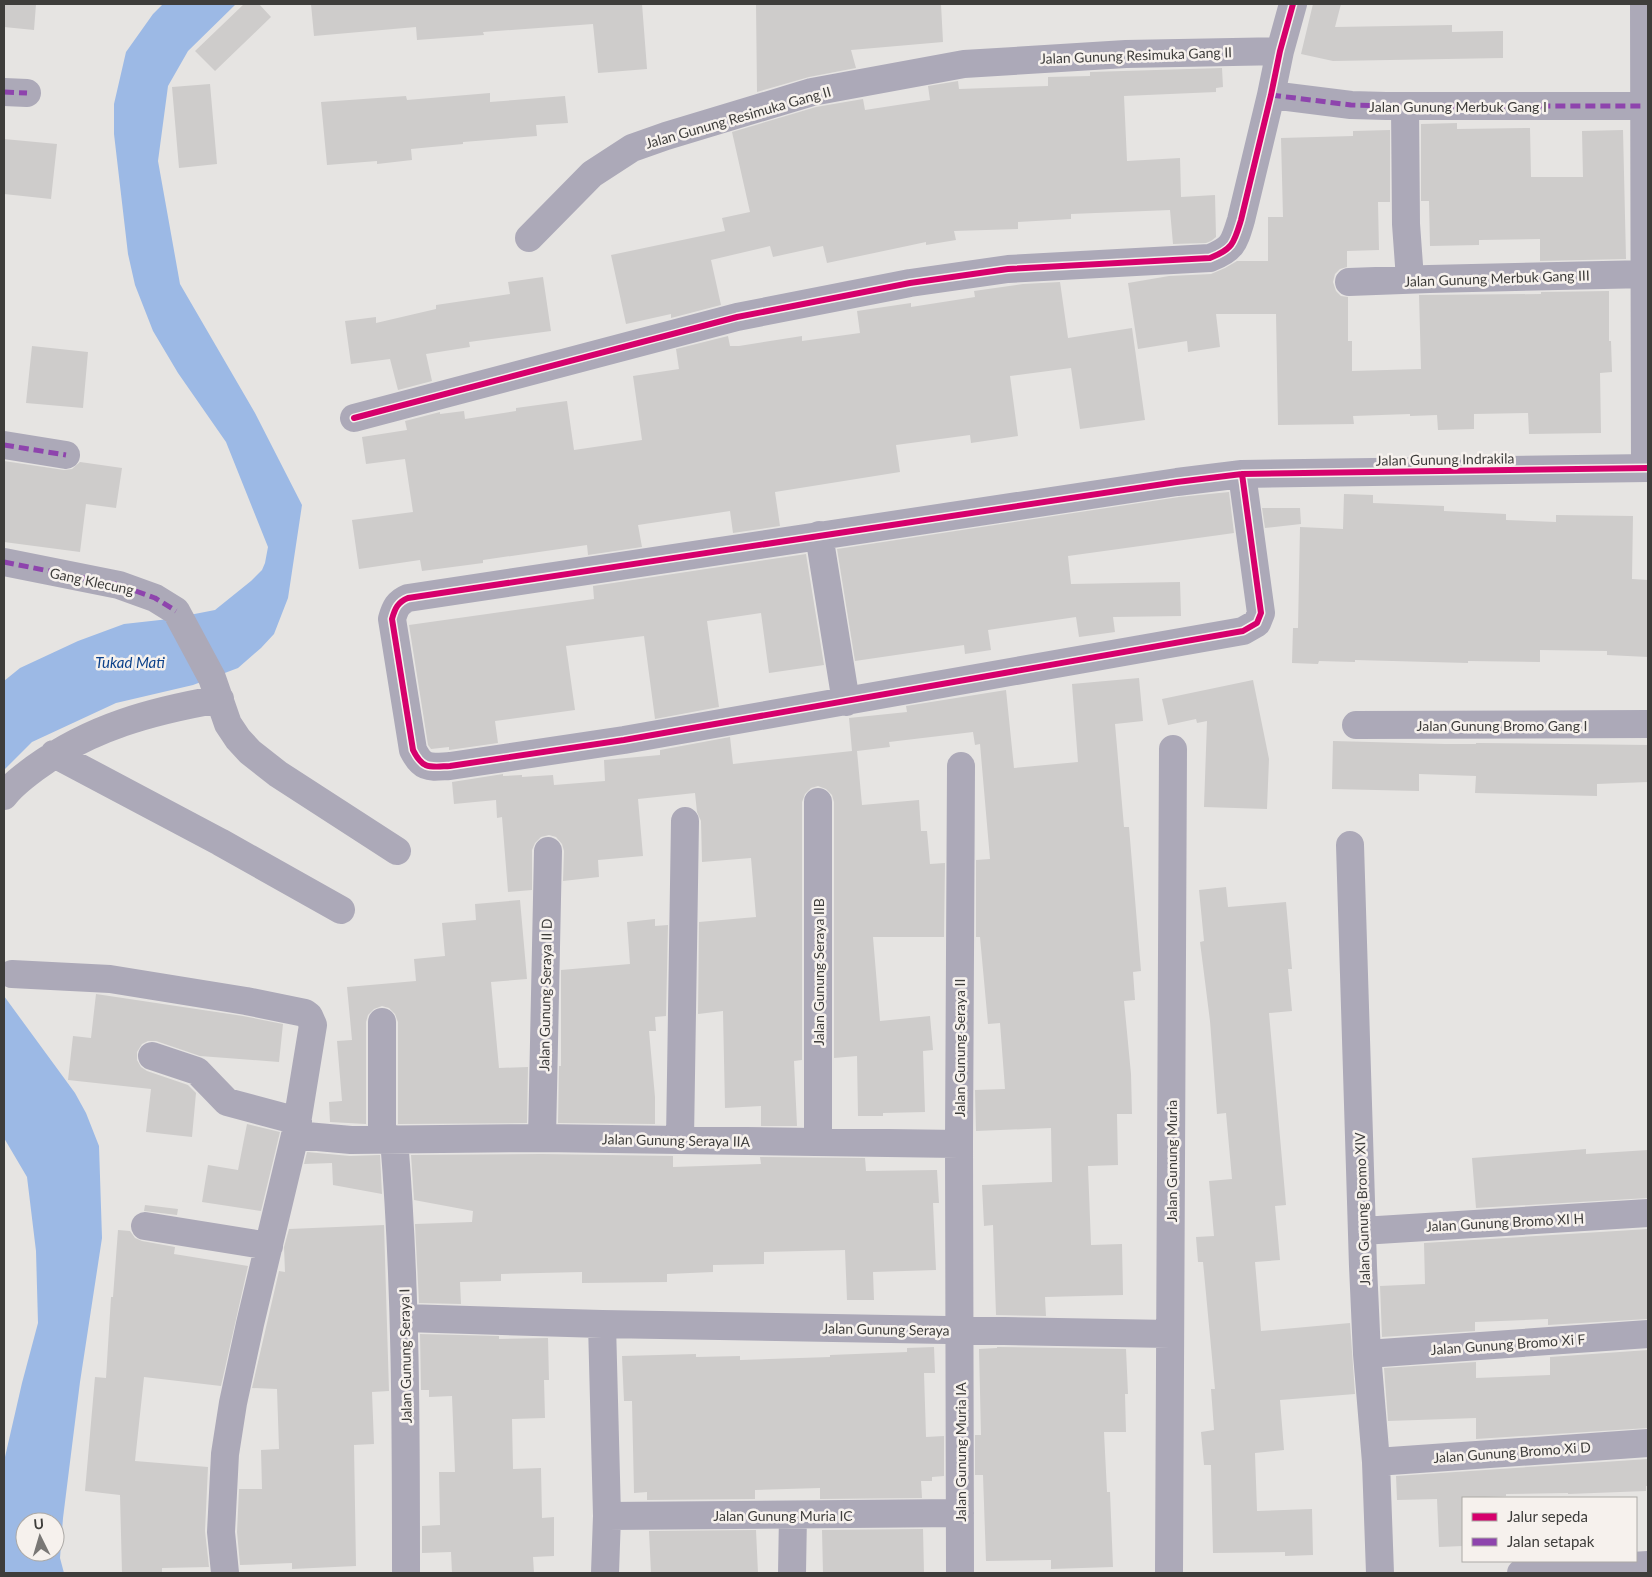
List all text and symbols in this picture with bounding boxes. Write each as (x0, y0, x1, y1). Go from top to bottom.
street label: Jalan Gunung Resimuka Gang II (1040, 43, 1232, 67)
street label: Jalan Gunung Resimuka Gang II (643, 82, 833, 152)
street label: Jalan Gunung Merbuk Gang I (1369, 98, 1547, 115)
street label: Jalan Gunung Merbuk Gang III (1404, 266, 1590, 290)
street label: Jalan Gunung Indrakila (1376, 449, 1514, 469)
street label: Gang Klecung (48, 564, 136, 598)
water label: Tukad Mati (95, 653, 165, 671)
street label: Jalan Gunung Bromo Gang I (1417, 717, 1587, 734)
street label: Jalan Gunung Seraya IIB (810, 898, 827, 1046)
street label: Jalan Gunung Seraya II D (535, 918, 555, 1072)
street label: Jalan Gunung Seraya II (951, 979, 968, 1117)
street label: Jalan Gunung Muria (1163, 1100, 1180, 1222)
street label: Jalan Gunung Seraya IIA (602, 1130, 751, 1150)
street label: Jalan Gunung Bromo XIV (1351, 1131, 1373, 1286)
street label: Jalan Gunung Bromo XI H (1425, 1209, 1585, 1235)
street label: Jalan Gunung Seraya I (395, 1289, 415, 1423)
street label: Jalan Gunung Seraya (822, 1319, 950, 1339)
street label: Jalan Gunung Bromo Xi F (1430, 1330, 1586, 1358)
street label: Jalan Gunung Muria IA (952, 1382, 969, 1522)
street label: Jalan Gunung Bromo Xi D (1433, 1438, 1591, 1466)
legend (1462, 1497, 1637, 1562)
street label: Jalan Gunung Muria IC (713, 1507, 853, 1524)
text: Jalur sepeda (1507, 1507, 1588, 1525)
north arrow (15, 1512, 65, 1562)
text: U (33, 1515, 45, 1532)
text: Jalan setapak (1507, 1532, 1595, 1550)

